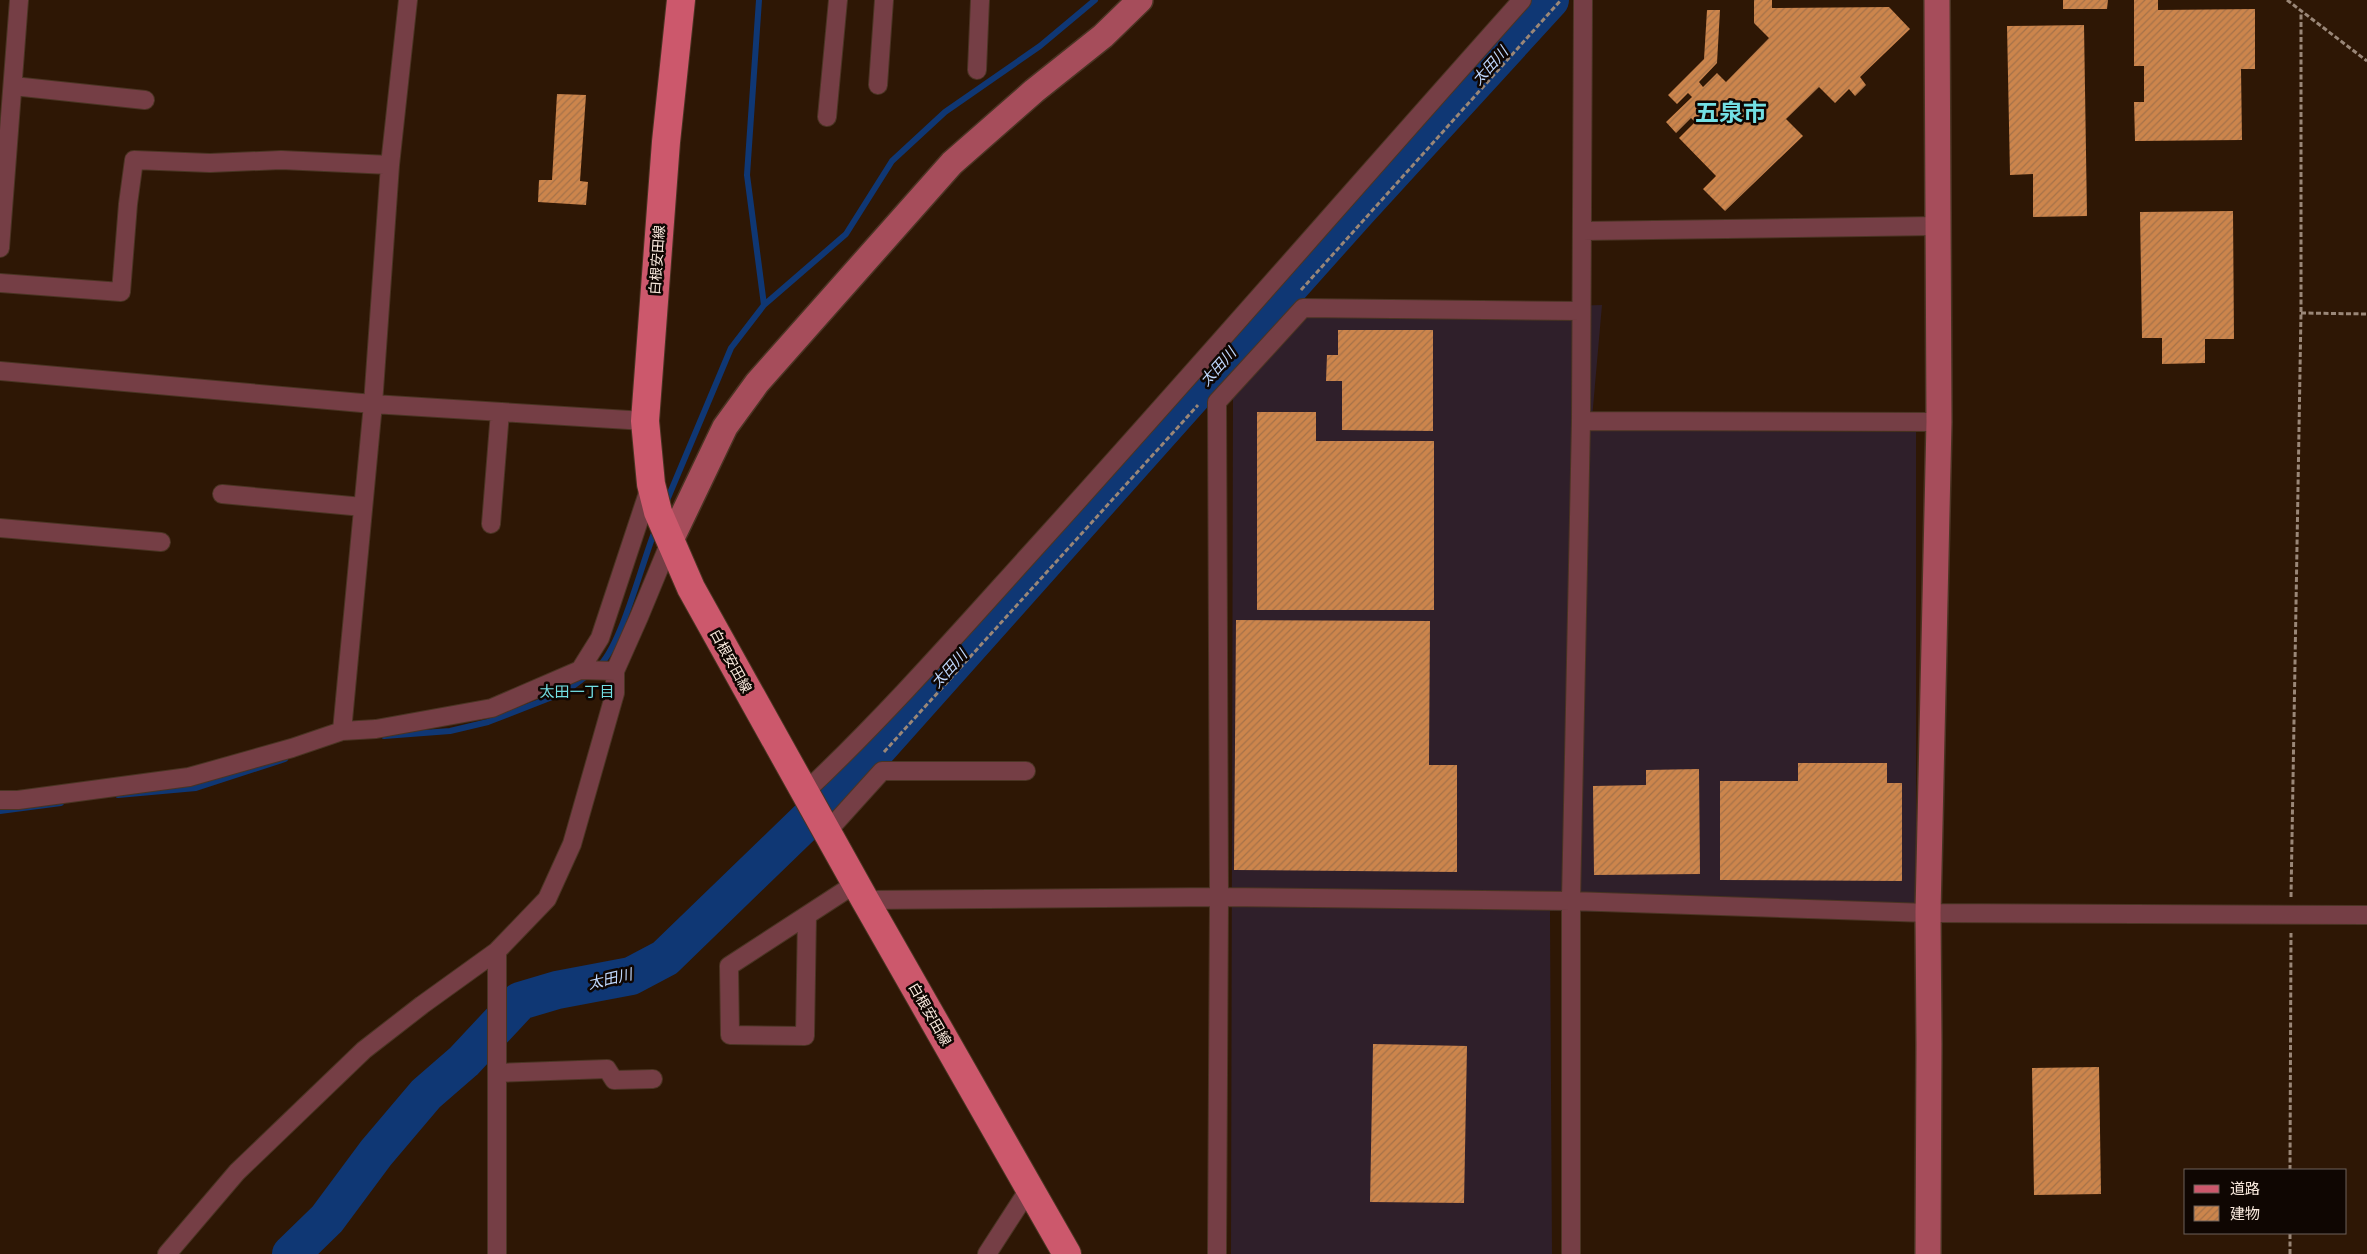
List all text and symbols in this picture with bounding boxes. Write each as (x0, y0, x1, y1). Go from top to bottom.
water label: 太田川 (1468, 41, 1512, 88)
district label: 五泉市 (1695, 97, 1767, 126)
street label: 白根安田線 (646, 224, 667, 295)
water label: 太田川 (1196, 342, 1240, 389)
street label: 白根安田線 (707, 626, 756, 695)
water label: 太田川 (927, 644, 971, 691)
district label: 太田一丁目 (539, 682, 615, 700)
water label: 太田川 (586, 964, 636, 992)
street label: 白根安田線 (906, 979, 955, 1048)
legend (2184, 1169, 2347, 1234)
text: 道路 (2230, 1179, 2260, 1197)
text: 建物 (2230, 1204, 2260, 1222)

